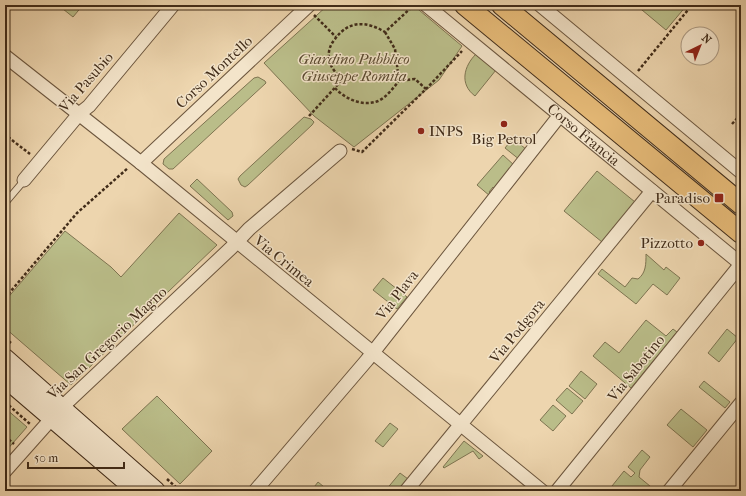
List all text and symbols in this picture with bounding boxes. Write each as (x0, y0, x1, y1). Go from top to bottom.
north arrow (680, 26, 720, 66)
text: N (699, 31, 714, 47)
street label: Corso Montello (172, 32, 256, 112)
street label: Via Pasubio (54, 48, 117, 117)
park label: Giardino Pubblico Giuseppe Romita (298, 50, 410, 85)
street label: Corso Francia (544, 100, 624, 170)
marker: Big Petrol (499, 119, 509, 129)
place label: INPS (429, 122, 463, 140)
marker: INPS (416, 126, 426, 136)
place label: Big Petrol (472, 130, 536, 148)
place label: Paradiso (655, 189, 710, 207)
marker: Paradiso (713, 192, 725, 204)
street label: Via Crimea (250, 231, 318, 291)
place label: Pizzotto (640, 234, 693, 252)
marker: Pizzotto (696, 238, 706, 248)
street label: Via Plava (371, 266, 423, 324)
street label: Via San Gregorio Magno (43, 283, 171, 404)
street label: Via Podgora (485, 294, 549, 368)
street label: Via Sabotino (603, 331, 669, 406)
scale bar (28, 444, 124, 470)
text: 50 m (34, 451, 58, 465)

